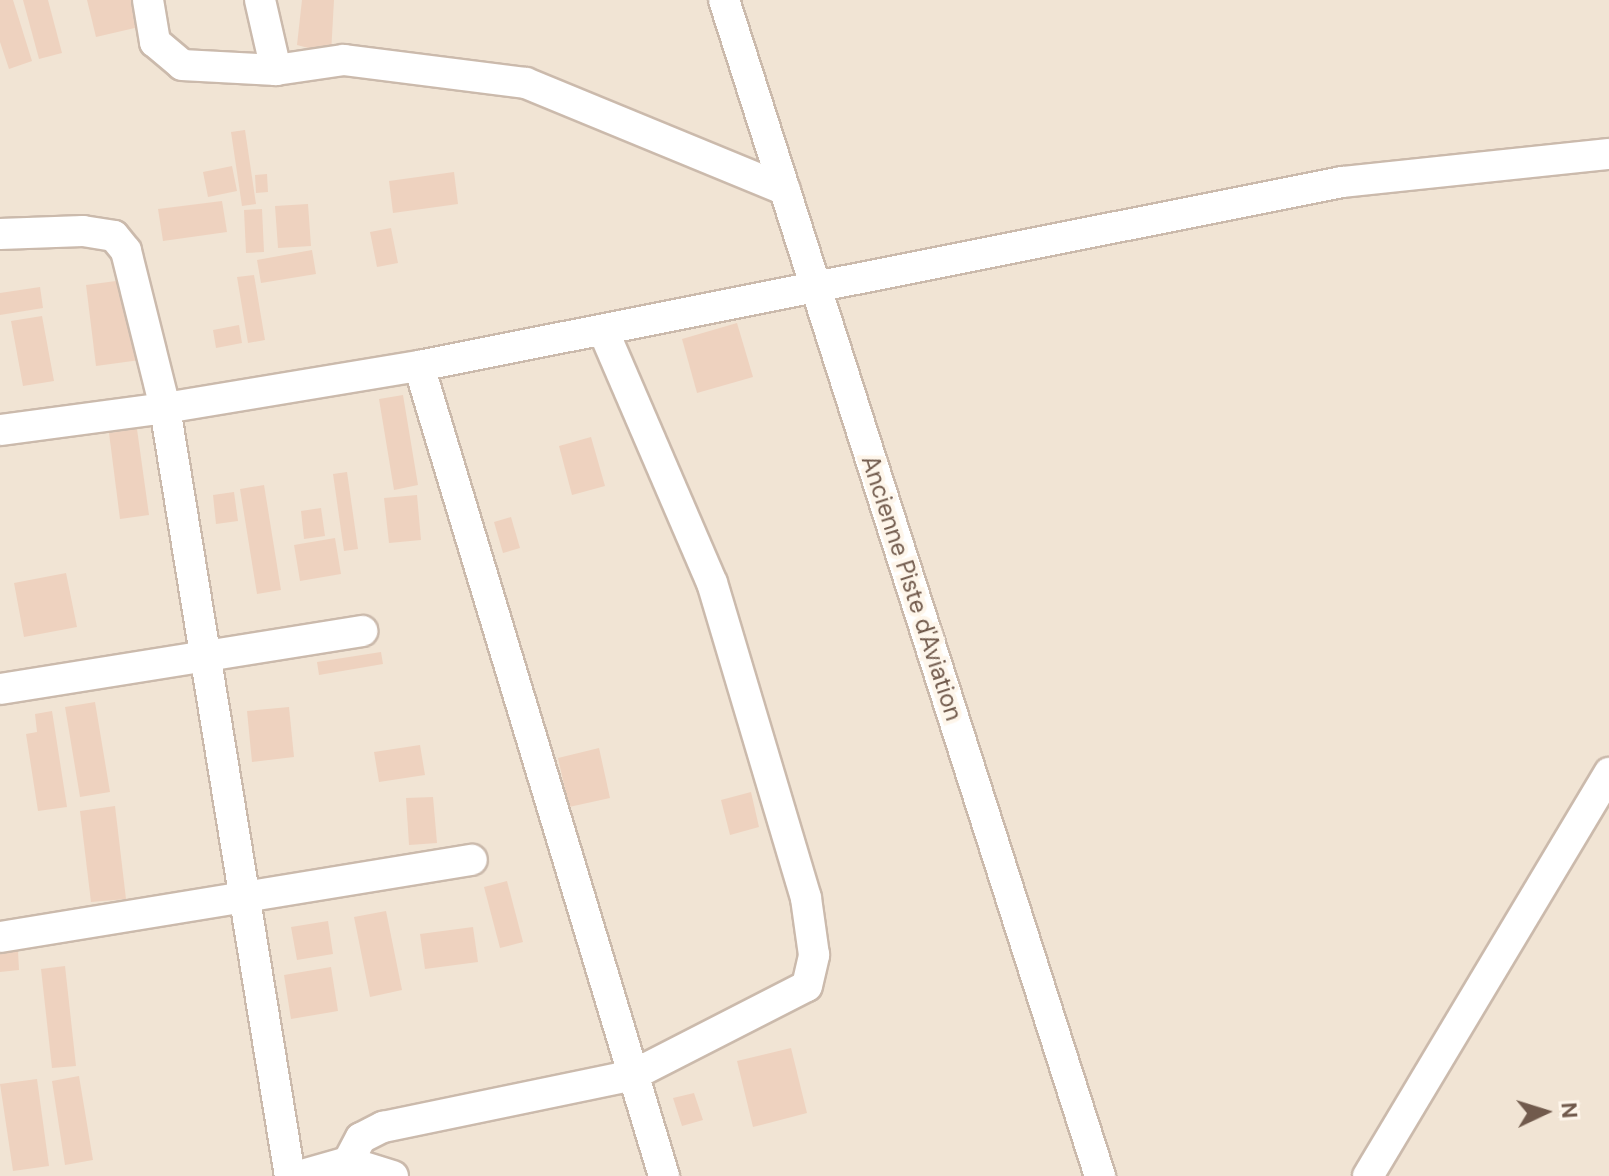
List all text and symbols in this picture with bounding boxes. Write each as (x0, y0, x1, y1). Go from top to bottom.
street label: Ancienne Piste d'Aviation (855, 452, 969, 724)
north arrow (1505, 1072, 1585, 1152)
text: N (1554, 1101, 1584, 1119)

